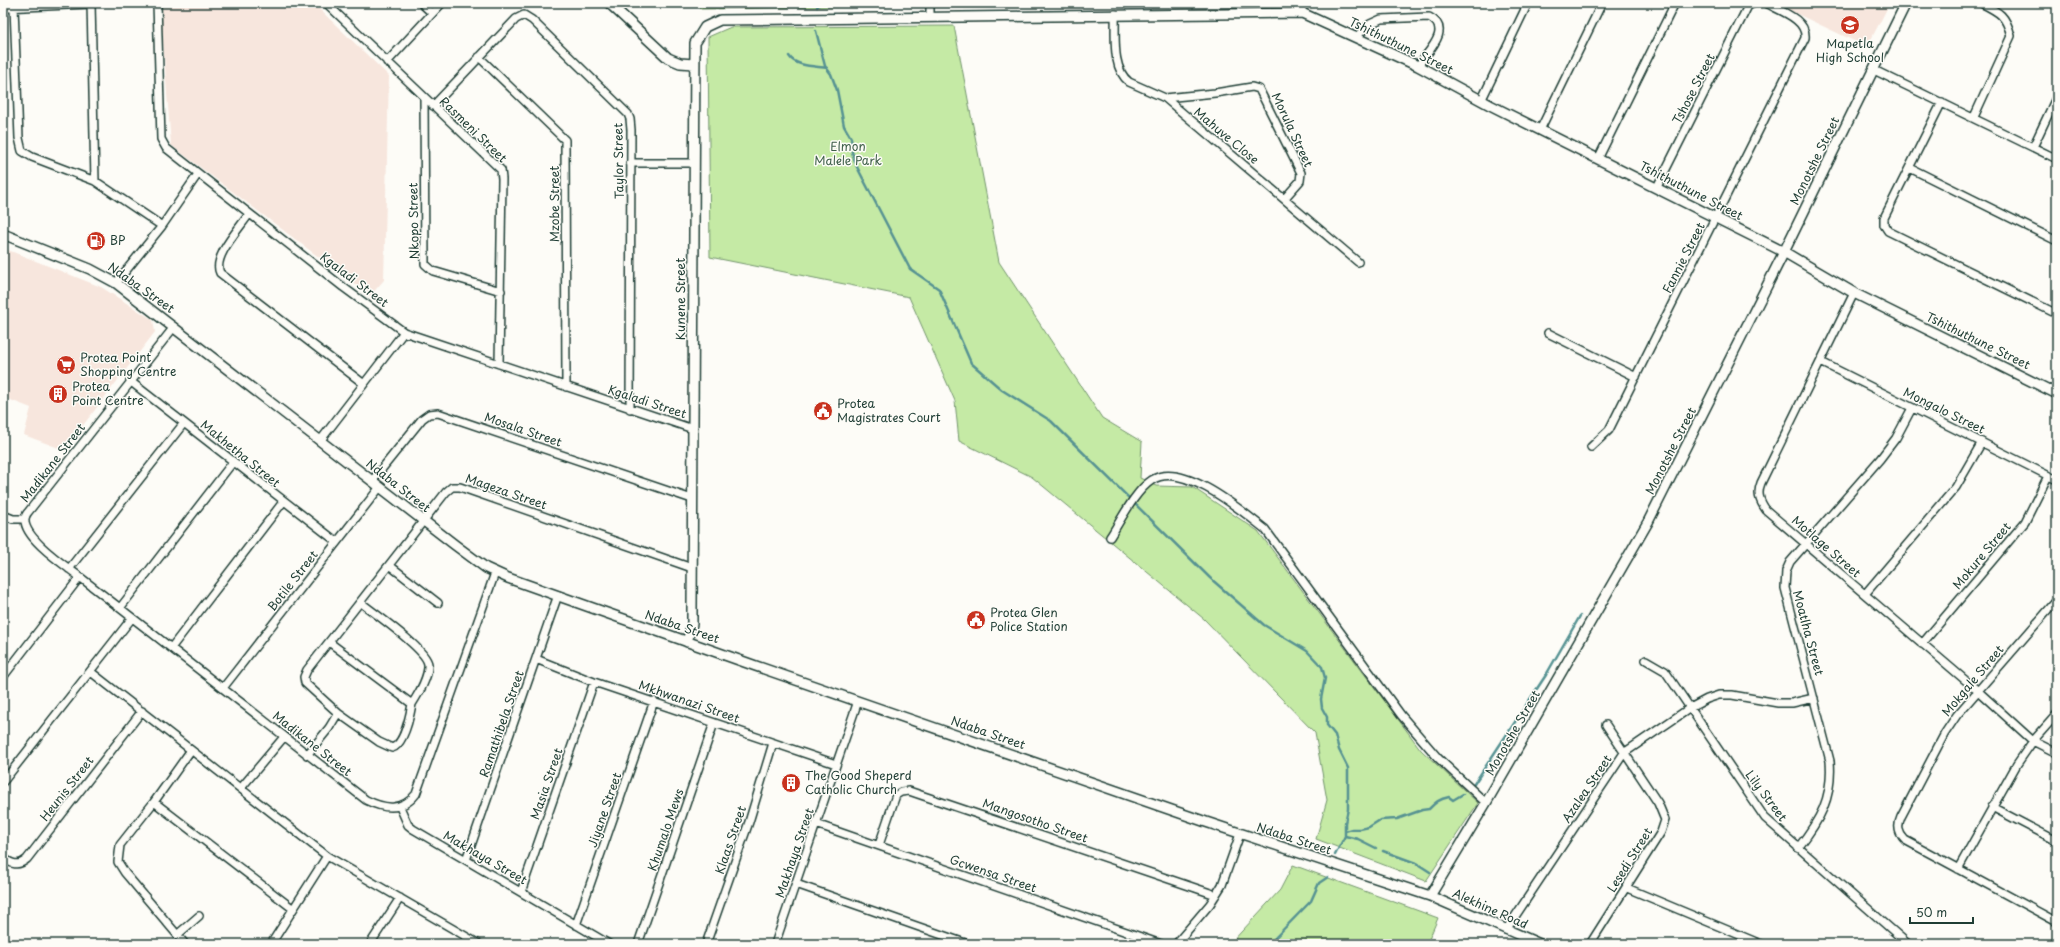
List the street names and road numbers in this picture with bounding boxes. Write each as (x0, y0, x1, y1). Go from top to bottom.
street label: Tshithuthune Street (1346, 12, 1457, 78)
street label: Tshose Street (1668, 50, 1719, 127)
street label: Morula Street (1268, 89, 1318, 170)
street label: Rasmeni Street (436, 92, 512, 166)
street label: Mahuve Close (1190, 103, 1263, 168)
street label: Monotshe Street (1785, 113, 1843, 208)
street label: Taylor Street (608, 123, 628, 199)
street label: Tshithuthune Street (1637, 156, 1746, 224)
street label: Mzobe Street (545, 166, 563, 242)
street label: Nkopo Street (403, 182, 423, 260)
street label: Fannie Street (1657, 219, 1709, 296)
street label: Kgaladi Street (317, 247, 393, 311)
street label: Ndaba Street (105, 258, 179, 317)
street label: Kunene Street (671, 258, 689, 340)
street label: Tshithuthune Street (1923, 307, 2034, 373)
street label: Kgaladi Street (606, 380, 689, 422)
street label: Mongalo Street (1900, 382, 1988, 438)
street label: Monotshe Street (1640, 404, 1700, 497)
street label: Mosala Street (482, 407, 565, 451)
street label: Makhetha Street (197, 415, 285, 491)
street label: Madikane Street (16, 419, 89, 506)
street label: Ndaba Street (362, 454, 435, 516)
street label: Mageza Street (463, 469, 550, 513)
street label: Motlage Street (1788, 511, 1865, 581)
street label: Mokure Street (1948, 518, 2015, 593)
street label: Botile Street (263, 546, 322, 615)
street label: Moatlha Street (1789, 588, 1829, 677)
street label: Ndaba Street (643, 605, 722, 647)
street label: Mokgale Street (1937, 641, 2008, 720)
street label: Ramathibela Street (474, 668, 528, 780)
street label: Mkhwanazi Street (636, 675, 742, 727)
street label: Monotshe Street (1480, 686, 1544, 779)
street label: Madikane Street (269, 707, 356, 780)
street label: Ndaba Street (949, 711, 1028, 753)
street label: Masia Street (525, 745, 567, 822)
street label: Azalea Street (1557, 751, 1616, 826)
street label: Heunis Street (35, 752, 97, 825)
street label: Lily Street (1742, 766, 1792, 825)
street label: Jiyane Street (583, 770, 625, 849)
street label: Khumalo Mews (643, 786, 688, 873)
street label: Mangosotho Street (980, 794, 1090, 847)
street label: Klaas Street (710, 803, 750, 876)
street label: Makhaya Street (770, 805, 818, 900)
street label: Ndaba Street (1255, 817, 1334, 859)
street label: Lesedi Street (1602, 824, 1656, 895)
street label: Makhaya Street (440, 826, 531, 889)
street label: Gcwensa Street (947, 850, 1039, 896)
street label: Alekhine Road (1450, 883, 1531, 933)

